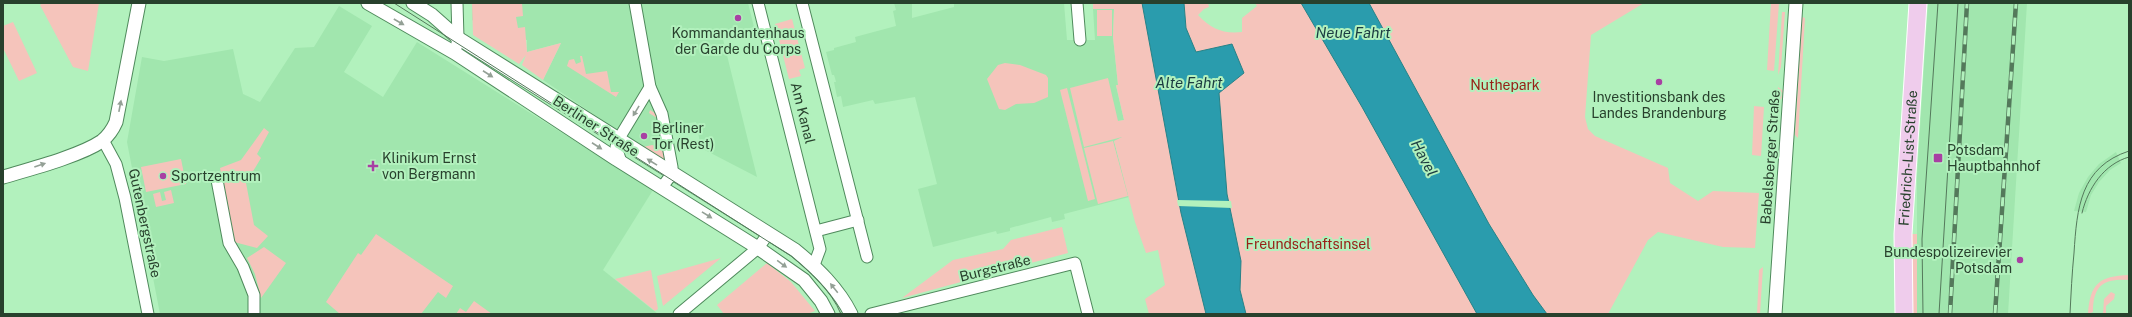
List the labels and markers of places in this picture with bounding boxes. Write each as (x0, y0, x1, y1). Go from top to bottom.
marker: Kommandantenhaus der Garde du Corps (733, 13, 743, 23)
place label: Kommandantenhaus der Garde du Corps (671, 25, 805, 57)
marker: Investitionsbank des Landes Brandenburg (1654, 77, 1664, 87)
place label: Investitionsbank des Landes Brandenburg (1591, 89, 1727, 121)
place label: Berliner Tor (Rest) (652, 120, 714, 152)
marker: Berliner Tor (Rest) (639, 131, 649, 141)
place label: Potsdam Hauptbahnhof (1947, 142, 2041, 174)
place label: Klinikum Ernst von Bergmann (382, 150, 477, 182)
marker: Potsdam Hauptbahnhof (1932, 152, 1944, 164)
marker: Klinikum Ernst von Bergmann (367, 160, 379, 172)
place label: Sportzentrum (171, 168, 261, 184)
marker: Sportzentrum (158, 171, 168, 181)
place label: Bundespolizeirevier Potsdam (1884, 244, 2012, 276)
marker: Bundespolizeirevier Potsdam (2015, 255, 2025, 265)

